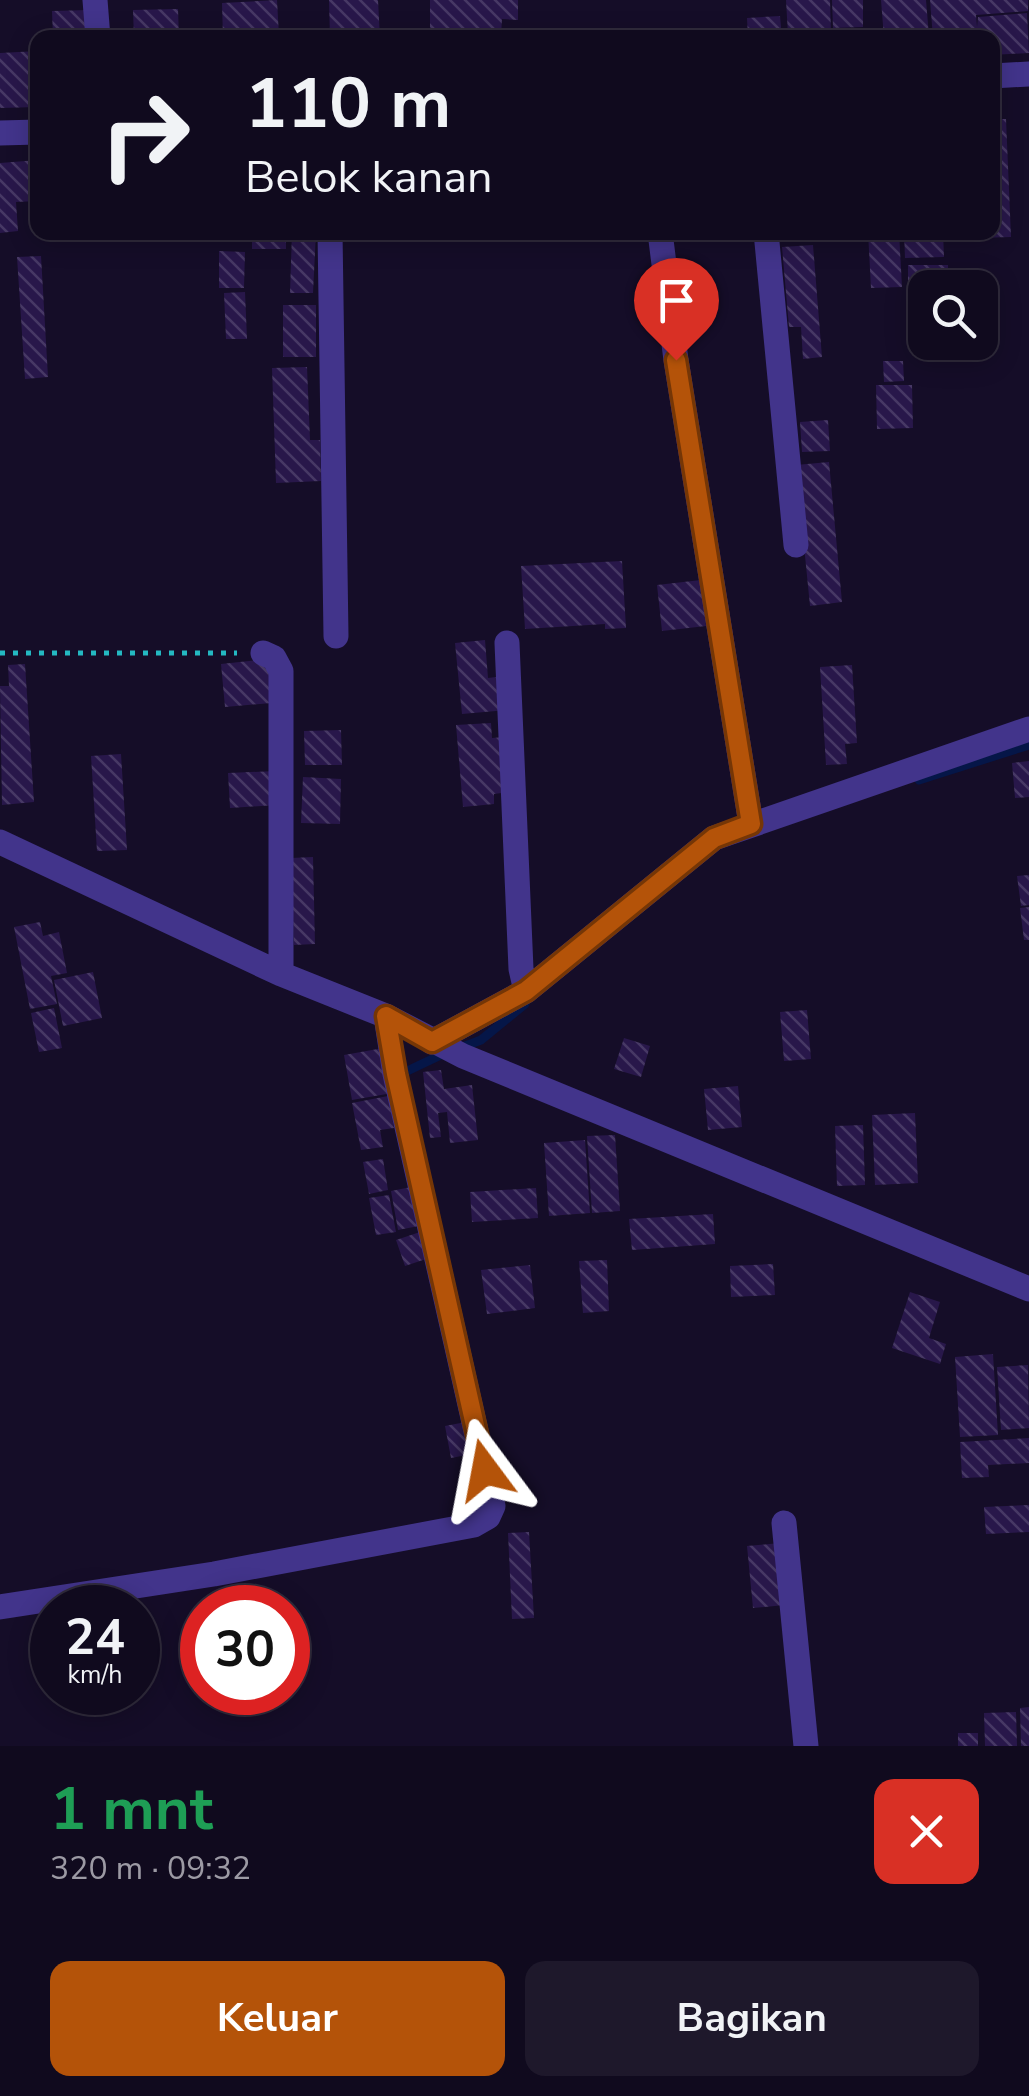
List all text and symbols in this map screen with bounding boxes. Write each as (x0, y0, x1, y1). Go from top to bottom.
text: 110 m (245, 56, 451, 152)
icon: right (80, 70, 210, 200)
text: Belok kanan (245, 147, 493, 208)
pin (634, 258, 719, 361)
map controls (908, 270, 998, 360)
button: search (908, 270, 998, 360)
icon: arrive (649, 273, 704, 328)
position arrow (433, 1418, 537, 1522)
speed limit sign: 30 (180, 1585, 310, 1715)
text: 24 (65, 1603, 125, 1672)
text: km/h (67, 1658, 123, 1692)
text: 1 mnt (50, 1768, 213, 1850)
button: close (874, 1779, 979, 1884)
text: 320 m · 09:32 (50, 1847, 251, 1890)
button: Keluar (50, 1961, 505, 2076)
button: Bagikan (525, 1961, 979, 2076)

